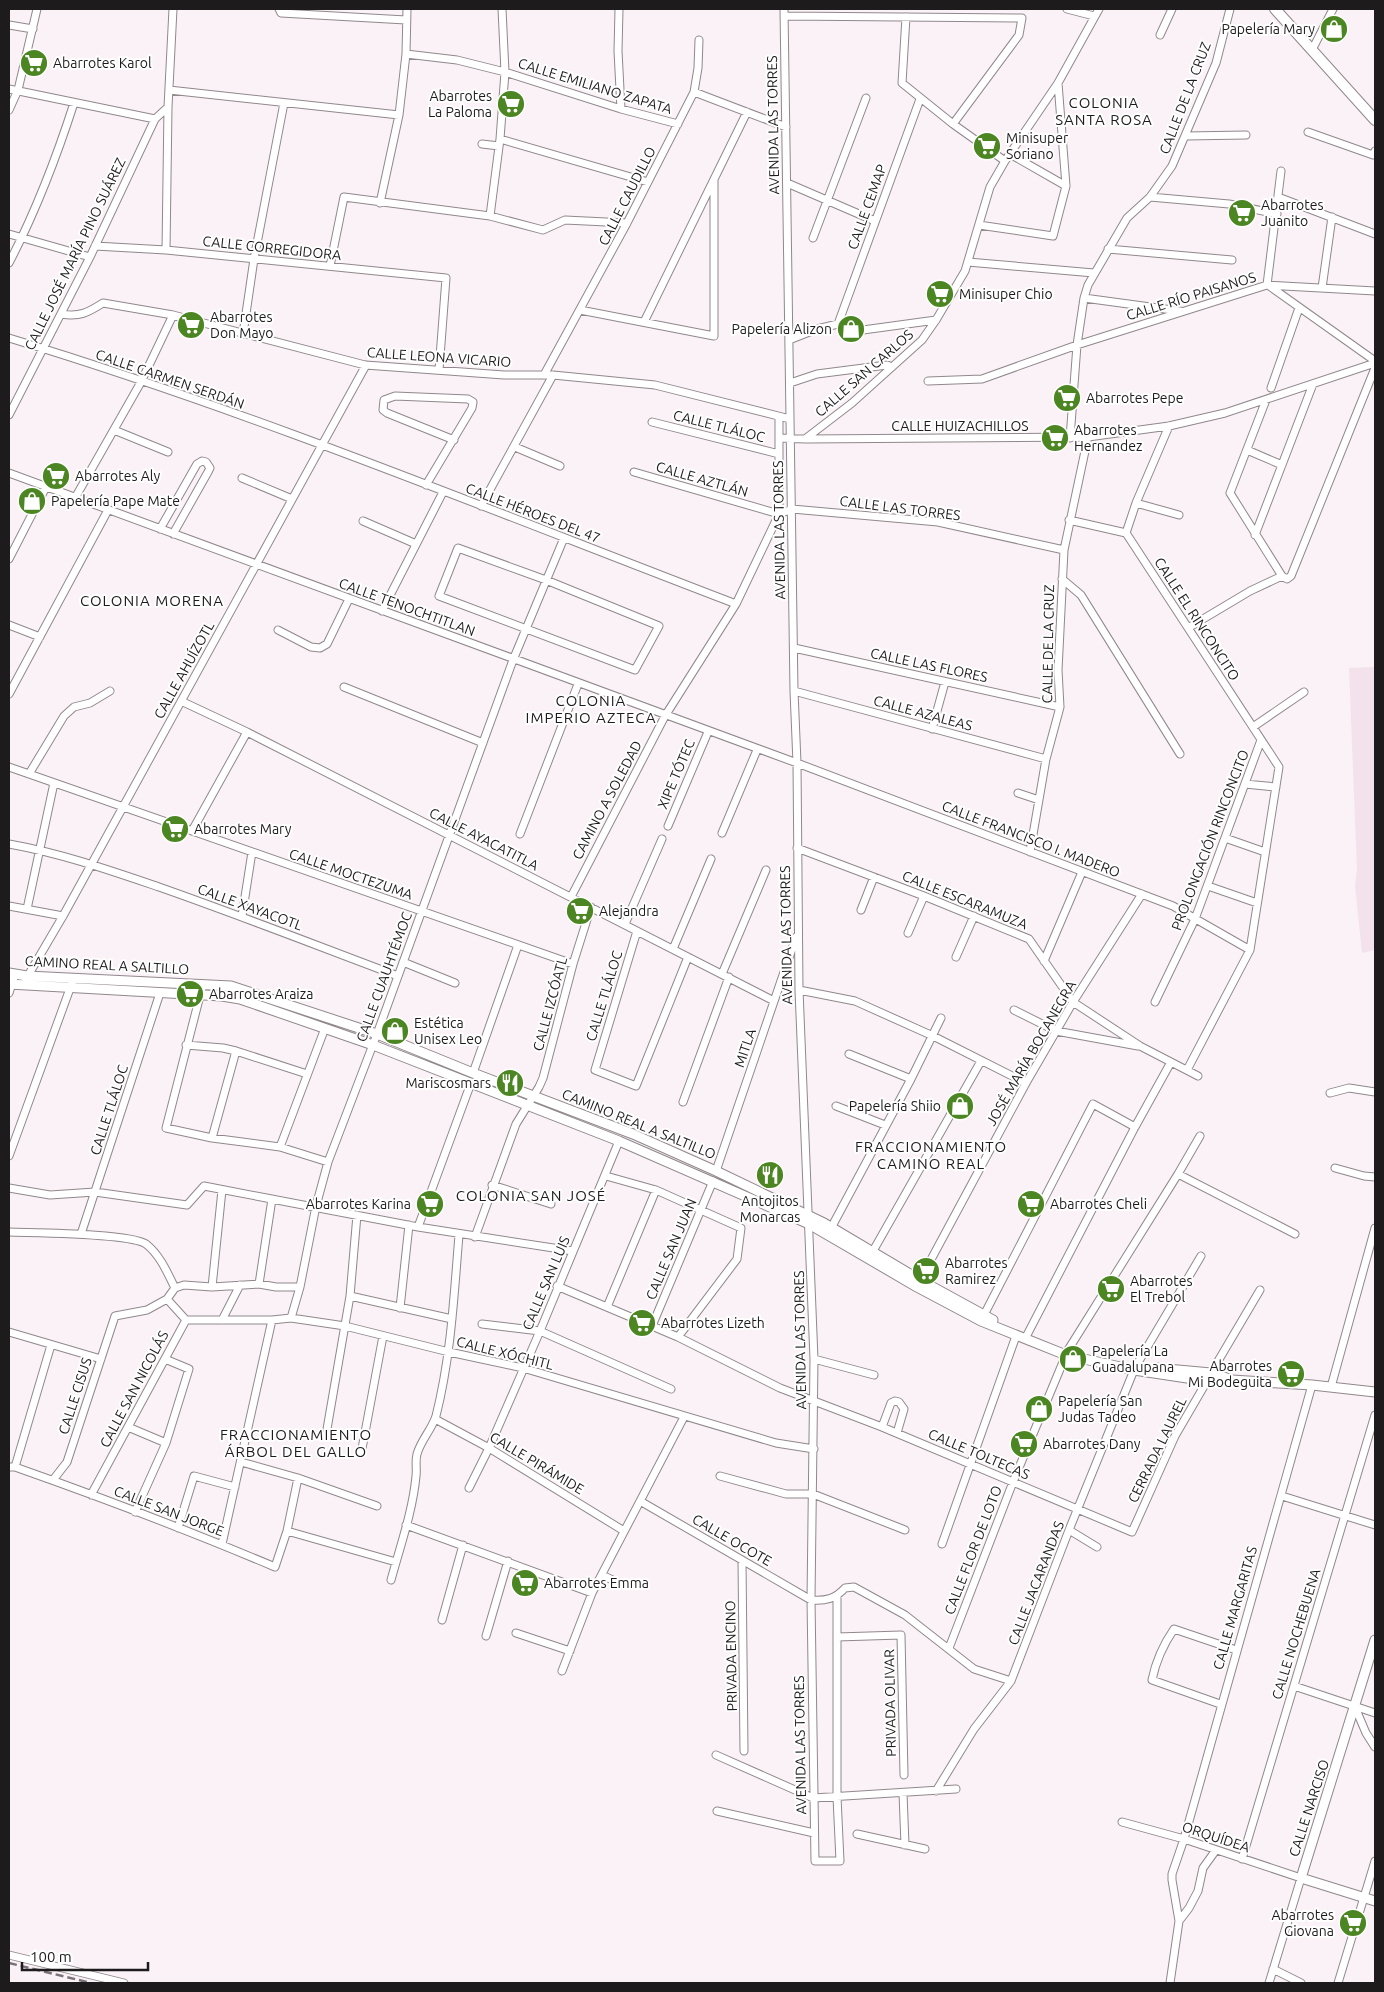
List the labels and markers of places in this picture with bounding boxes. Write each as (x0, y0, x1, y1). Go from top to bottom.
shop icon: Papelería Mary (1319, 14, 1349, 44)
place label: Papelería Mary (1221, 21, 1315, 37)
supermarket icon: Abarrotes Karol (19, 48, 49, 78)
place label: Abarrotes Karol (53, 55, 152, 71)
place label: Abarrotes La Paloma (428, 88, 492, 120)
supermarket icon: Abarrotes La Paloma (496, 89, 526, 119)
place label: Minisuper Soriano (1006, 130, 1069, 162)
supermarket icon: Minisuper Soriano (972, 131, 1002, 161)
place label: Abarrotes Juanito (1261, 197, 1324, 229)
supermarket icon: Abarrotes Juanito (1227, 198, 1257, 228)
supermarket icon: Minisuper Chio (925, 279, 955, 309)
place label: Minisuper Chio (959, 286, 1053, 302)
place label: Abarrotes Don Mayo (210, 309, 274, 341)
supermarket icon: Abarrotes Don Mayo (176, 310, 206, 340)
shop icon: Papelería Alizon (836, 314, 866, 344)
place label: Papelería Alizon (731, 321, 832, 337)
supermarket icon: Abarrotes Pepe (1052, 383, 1082, 413)
place label: Abarrotes Pepe (1086, 390, 1184, 406)
place label: Abarrotes Hernandez (1074, 422, 1142, 454)
supermarket icon: Abarrotes Hernandez (1040, 423, 1070, 453)
supermarket icon: Abarrotes Aly (41, 461, 71, 491)
place label: Abarrotes Aly (75, 468, 161, 484)
shop icon: Papelería Pape Mate (17, 486, 47, 516)
place label: Papelería Pape Mate (51, 493, 180, 509)
supermarket icon: Abarrotes Mary (160, 814, 190, 844)
place label: Abarrotes Mary (194, 821, 292, 837)
supermarket icon: Alejandra (565, 896, 595, 926)
place label: Alejandra (599, 903, 659, 919)
supermarket icon: Abarrotes Araiza (175, 979, 205, 1009)
place label: Abarrotes Araiza (209, 986, 313, 1002)
place label: Estética Unisex Leo (414, 1015, 482, 1047)
shop icon: Estética Unisex Leo (380, 1016, 410, 1046)
restaurant icon: Mariscosmars (495, 1068, 525, 1098)
place label: Mariscosmars (405, 1075, 491, 1091)
shop icon: Papelería Shiio (945, 1091, 975, 1121)
place label: Papelería Shiio (849, 1098, 941, 1114)
restaurant icon: Antojitos Monarcas (755, 1160, 785, 1190)
supermarket icon: Abarrotes Karina (415, 1189, 445, 1219)
supermarket icon: Abarrotes Cheli (1016, 1189, 1046, 1219)
place label: Antojitos Monarcas (740, 1193, 800, 1225)
place label: Abarrotes Karina (306, 1196, 411, 1212)
place label: Abarrotes Cheli (1050, 1196, 1147, 1212)
place label: Abarrotes Ramirez (945, 1255, 1008, 1287)
supermarket icon: Abarrotes Ramirez (911, 1256, 941, 1286)
place label: Abarrotes El Trebol (1130, 1273, 1193, 1305)
supermarket icon: Abarrotes El Trebol (1096, 1274, 1126, 1304)
supermarket icon: Abarrotes Lizeth (627, 1308, 657, 1338)
place label: Abarrotes Lizeth (661, 1315, 765, 1331)
place label: Papelería La Guadalupana (1092, 1343, 1174, 1375)
shop icon: Papelería La Guadalupana (1058, 1344, 1088, 1374)
place label: Abarrotes Mi Bodeguita (1188, 1358, 1272, 1390)
supermarket icon: Abarrotes Mi Bodeguita (1276, 1359, 1306, 1389)
place label: Papelería San Judas Tadeo (1058, 1393, 1142, 1425)
shop icon: Papelería San Judas Tadeo (1024, 1394, 1054, 1424)
supermarket icon: Abarrotes Dany (1009, 1429, 1039, 1459)
place label: Abarrotes Dany (1043, 1436, 1141, 1452)
supermarket icon: Abarrotes Emma (510, 1568, 540, 1598)
place label: Abarrotes Emma (544, 1575, 649, 1591)
place label: Abarrotes Giovana (1271, 1907, 1334, 1939)
supermarket icon: Abarrotes Giovana (1338, 1908, 1368, 1938)

